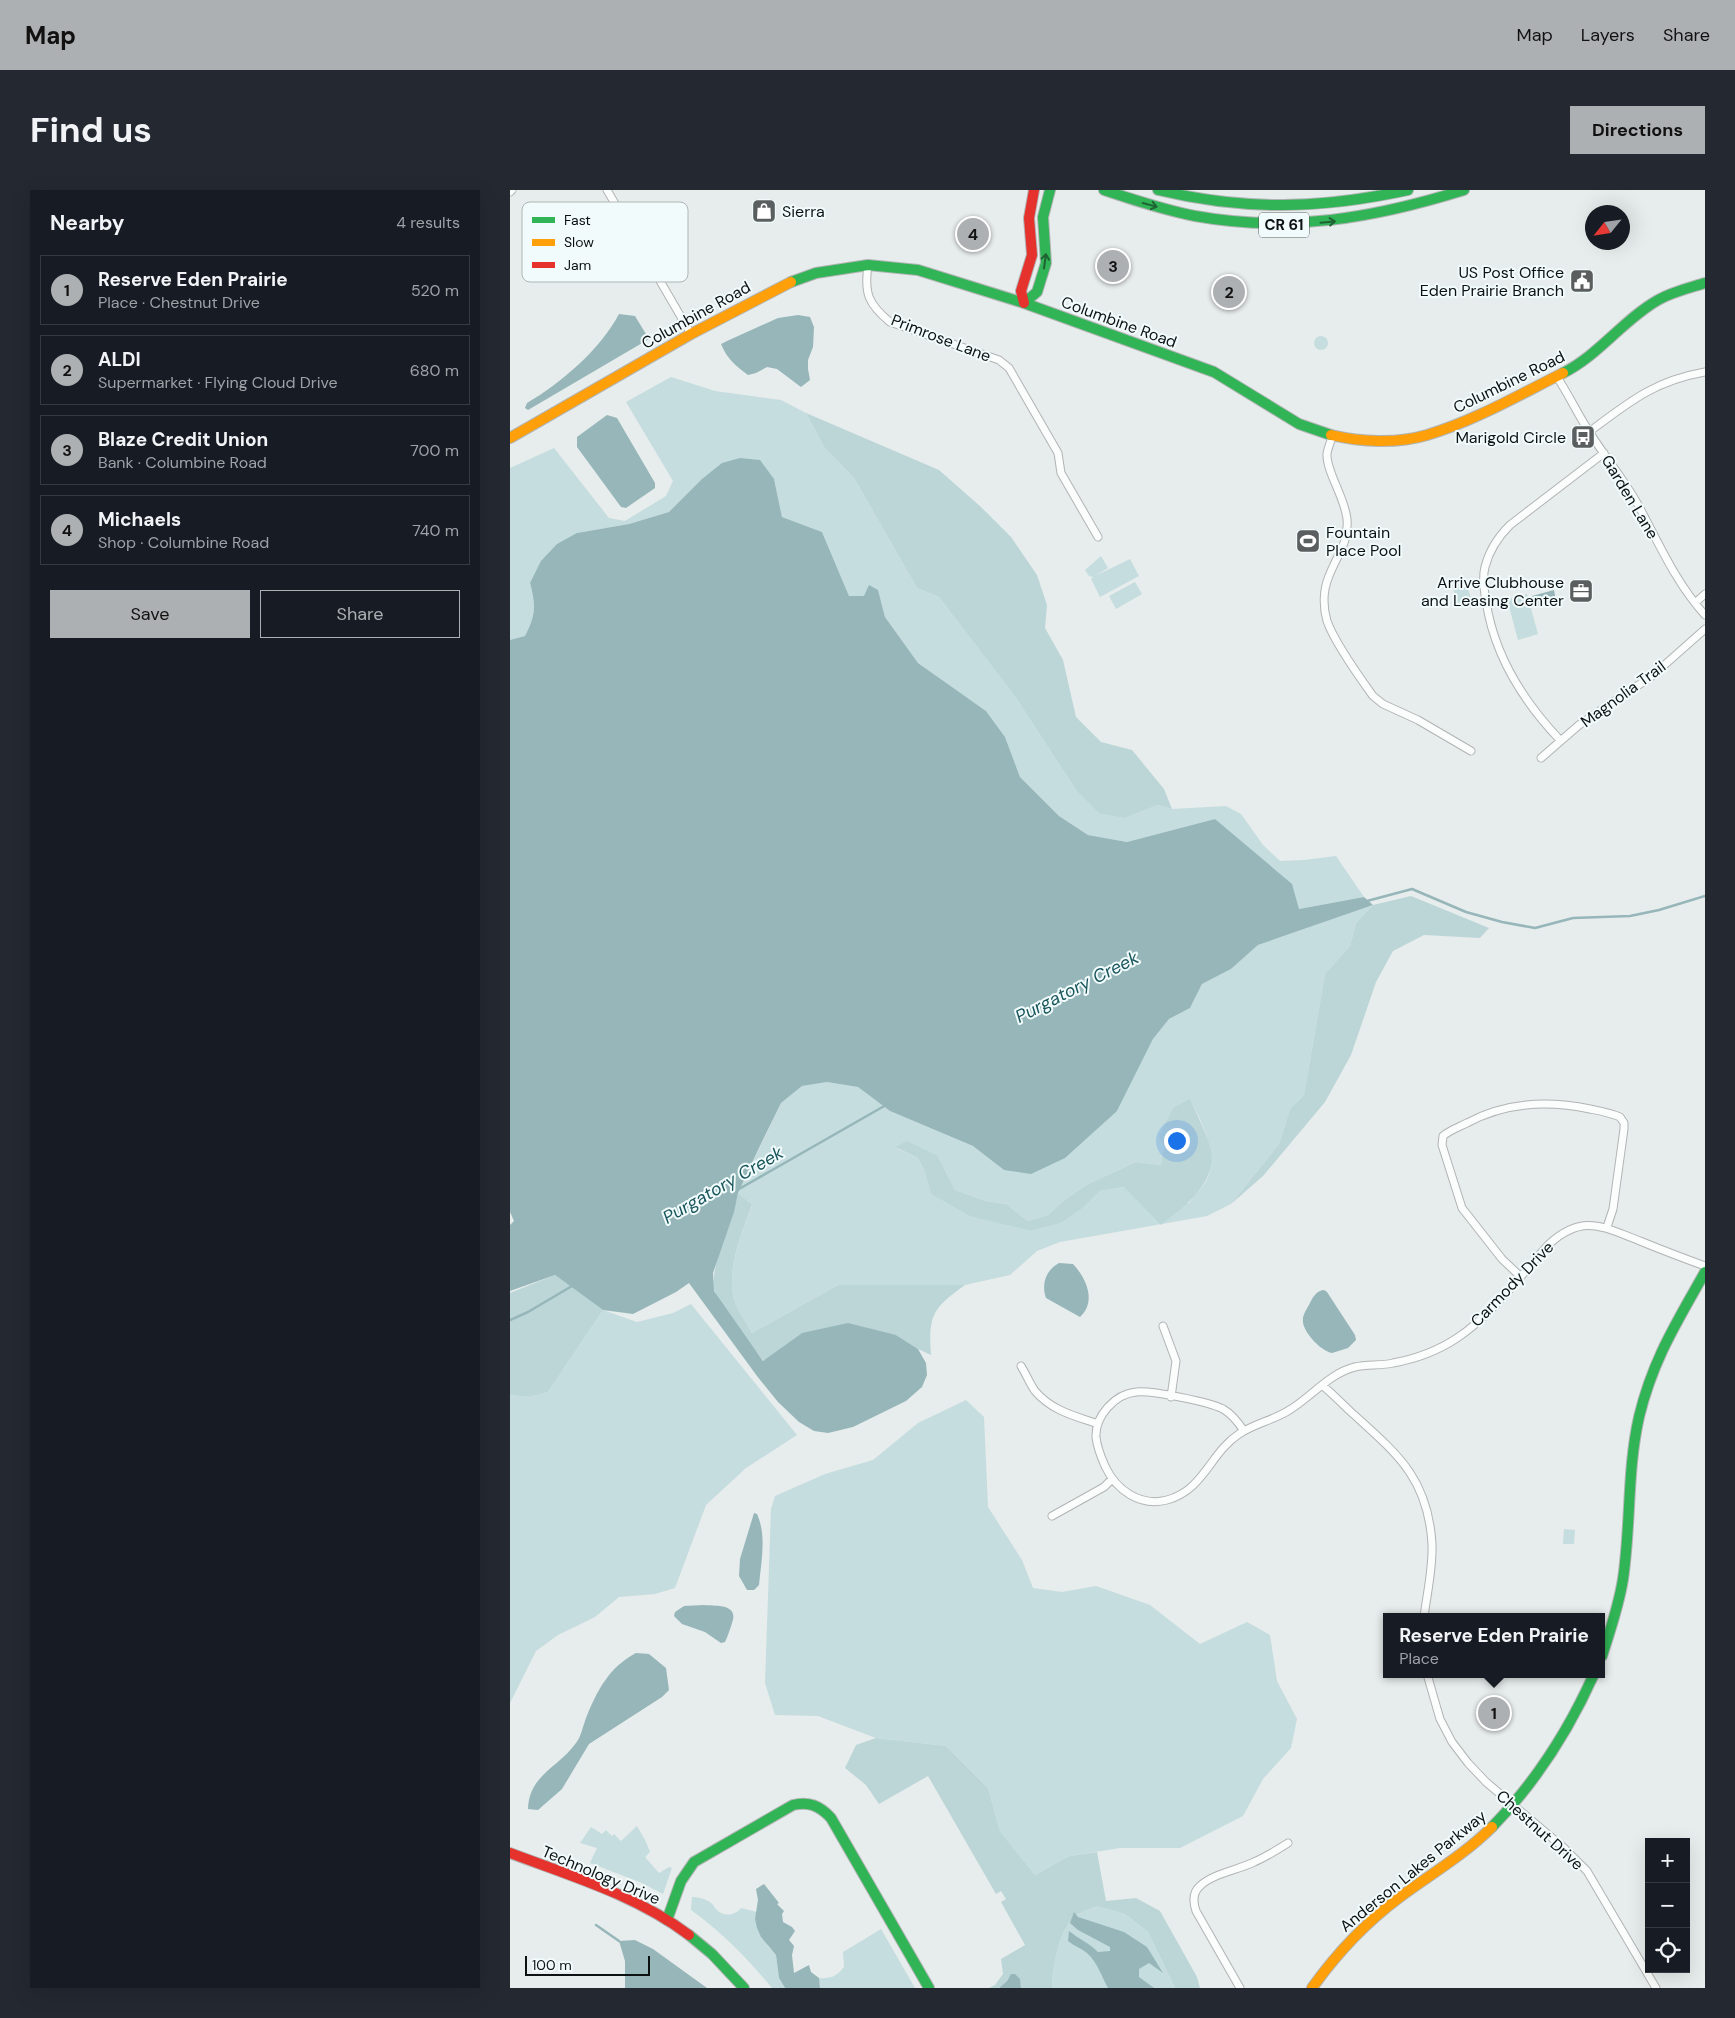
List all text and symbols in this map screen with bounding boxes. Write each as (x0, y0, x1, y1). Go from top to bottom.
text: Map (25, 20, 76, 51)
text: Map (1517, 23, 1553, 47)
text: Layers (1581, 23, 1635, 47)
text: Share (1663, 23, 1710, 47)
button: Directions (1570, 106, 1705, 154)
text: Find us (30, 107, 152, 153)
shop icon: Sierra (751, 198, 777, 224)
place label: Sierra (782, 201, 825, 222)
one-way arrow (1142, 201, 1158, 211)
legend (522, 202, 688, 282)
north arrow (1585, 205, 1630, 250)
text: Nearby (50, 209, 124, 237)
text: Fast (564, 211, 591, 229)
text: 4 results (396, 212, 460, 233)
road number: CR 61 (1259, 212, 1309, 238)
pin: 4 (957, 215, 989, 253)
one-way arrow (1320, 217, 1336, 227)
text: Slow (564, 233, 594, 251)
pin: 3 (1097, 247, 1129, 285)
one-way arrow (1040, 254, 1050, 270)
text: Jam (564, 256, 591, 274)
place label: US Post Office Eden Prairie Branch (1420, 262, 1564, 301)
text: Reserve Eden Prairie (98, 267, 288, 292)
public building icon: US Post Office Eden Prairie Branch (1569, 268, 1595, 294)
pin: 2 (1213, 273, 1245, 311)
street label: Columbine Road (638, 276, 754, 354)
text: 1 (64, 280, 70, 301)
text: 520 m (411, 280, 459, 301)
street label: Columbine Road (1058, 291, 1180, 353)
text: Place · Chestnut Drive (98, 292, 260, 313)
street label: Primrose Lane (888, 309, 994, 367)
street label: Columbine Road (1450, 346, 1568, 418)
text: ALDI (98, 347, 141, 372)
text: 2 (62, 360, 72, 381)
text: 680 m (410, 360, 459, 381)
text: Supermarket · Flying Cloud Drive (98, 372, 338, 393)
bus stop icon: Marigold Circle (1570, 424, 1596, 450)
text: Blaze Credit Union (98, 427, 268, 452)
place label: Marigold Circle (1455, 427, 1566, 448)
text: 3 (62, 440, 72, 461)
text: 700 m (410, 440, 459, 461)
street label: Garden Lane (1597, 451, 1663, 543)
text: Bank · Columbine Road (98, 452, 267, 473)
text: Michaels (98, 507, 181, 532)
text: 4 (62, 520, 72, 541)
text: 740 m (412, 520, 459, 541)
place label: Fountain Place Pool (1326, 522, 1401, 561)
sports icon: Fountain Place Pool (1295, 528, 1321, 554)
text: Shop · Columbine Road (98, 532, 269, 553)
place label: Arrive Clubhouse and Leasing Center (1421, 572, 1564, 611)
office icon: Arrive Clubhouse and Leasing Center (1568, 578, 1594, 604)
button: Save (50, 590, 250, 638)
button: Share (260, 590, 460, 638)
street label: Magnolia Trail (1576, 656, 1670, 732)
water label: Purgatory Creek (1011, 945, 1144, 1029)
your location (1164, 1128, 1190, 1154)
water label: Purgatory Creek (658, 1140, 788, 1229)
street label: Carmody Drive (1466, 1237, 1558, 1331)
popup (1383, 1613, 1605, 1678)
text: Reserve Eden Prairie (1399, 1623, 1589, 1648)
text: Place (1399, 1648, 1439, 1669)
pin: 1 (1478, 1694, 1510, 1732)
street label: Chestnut Drive (1492, 1785, 1588, 1875)
street label: Anderson Lakes Parkway (1335, 1805, 1491, 1937)
map controls (1645, 1838, 1690, 1973)
button: + (1645, 1838, 1690, 1883)
street label: Technology Drive (539, 1841, 663, 1909)
button: − (1645, 1883, 1690, 1928)
button: locate (1645, 1928, 1690, 1973)
scale bar (525, 1953, 650, 1976)
text: 100 m (532, 1956, 572, 1974)

